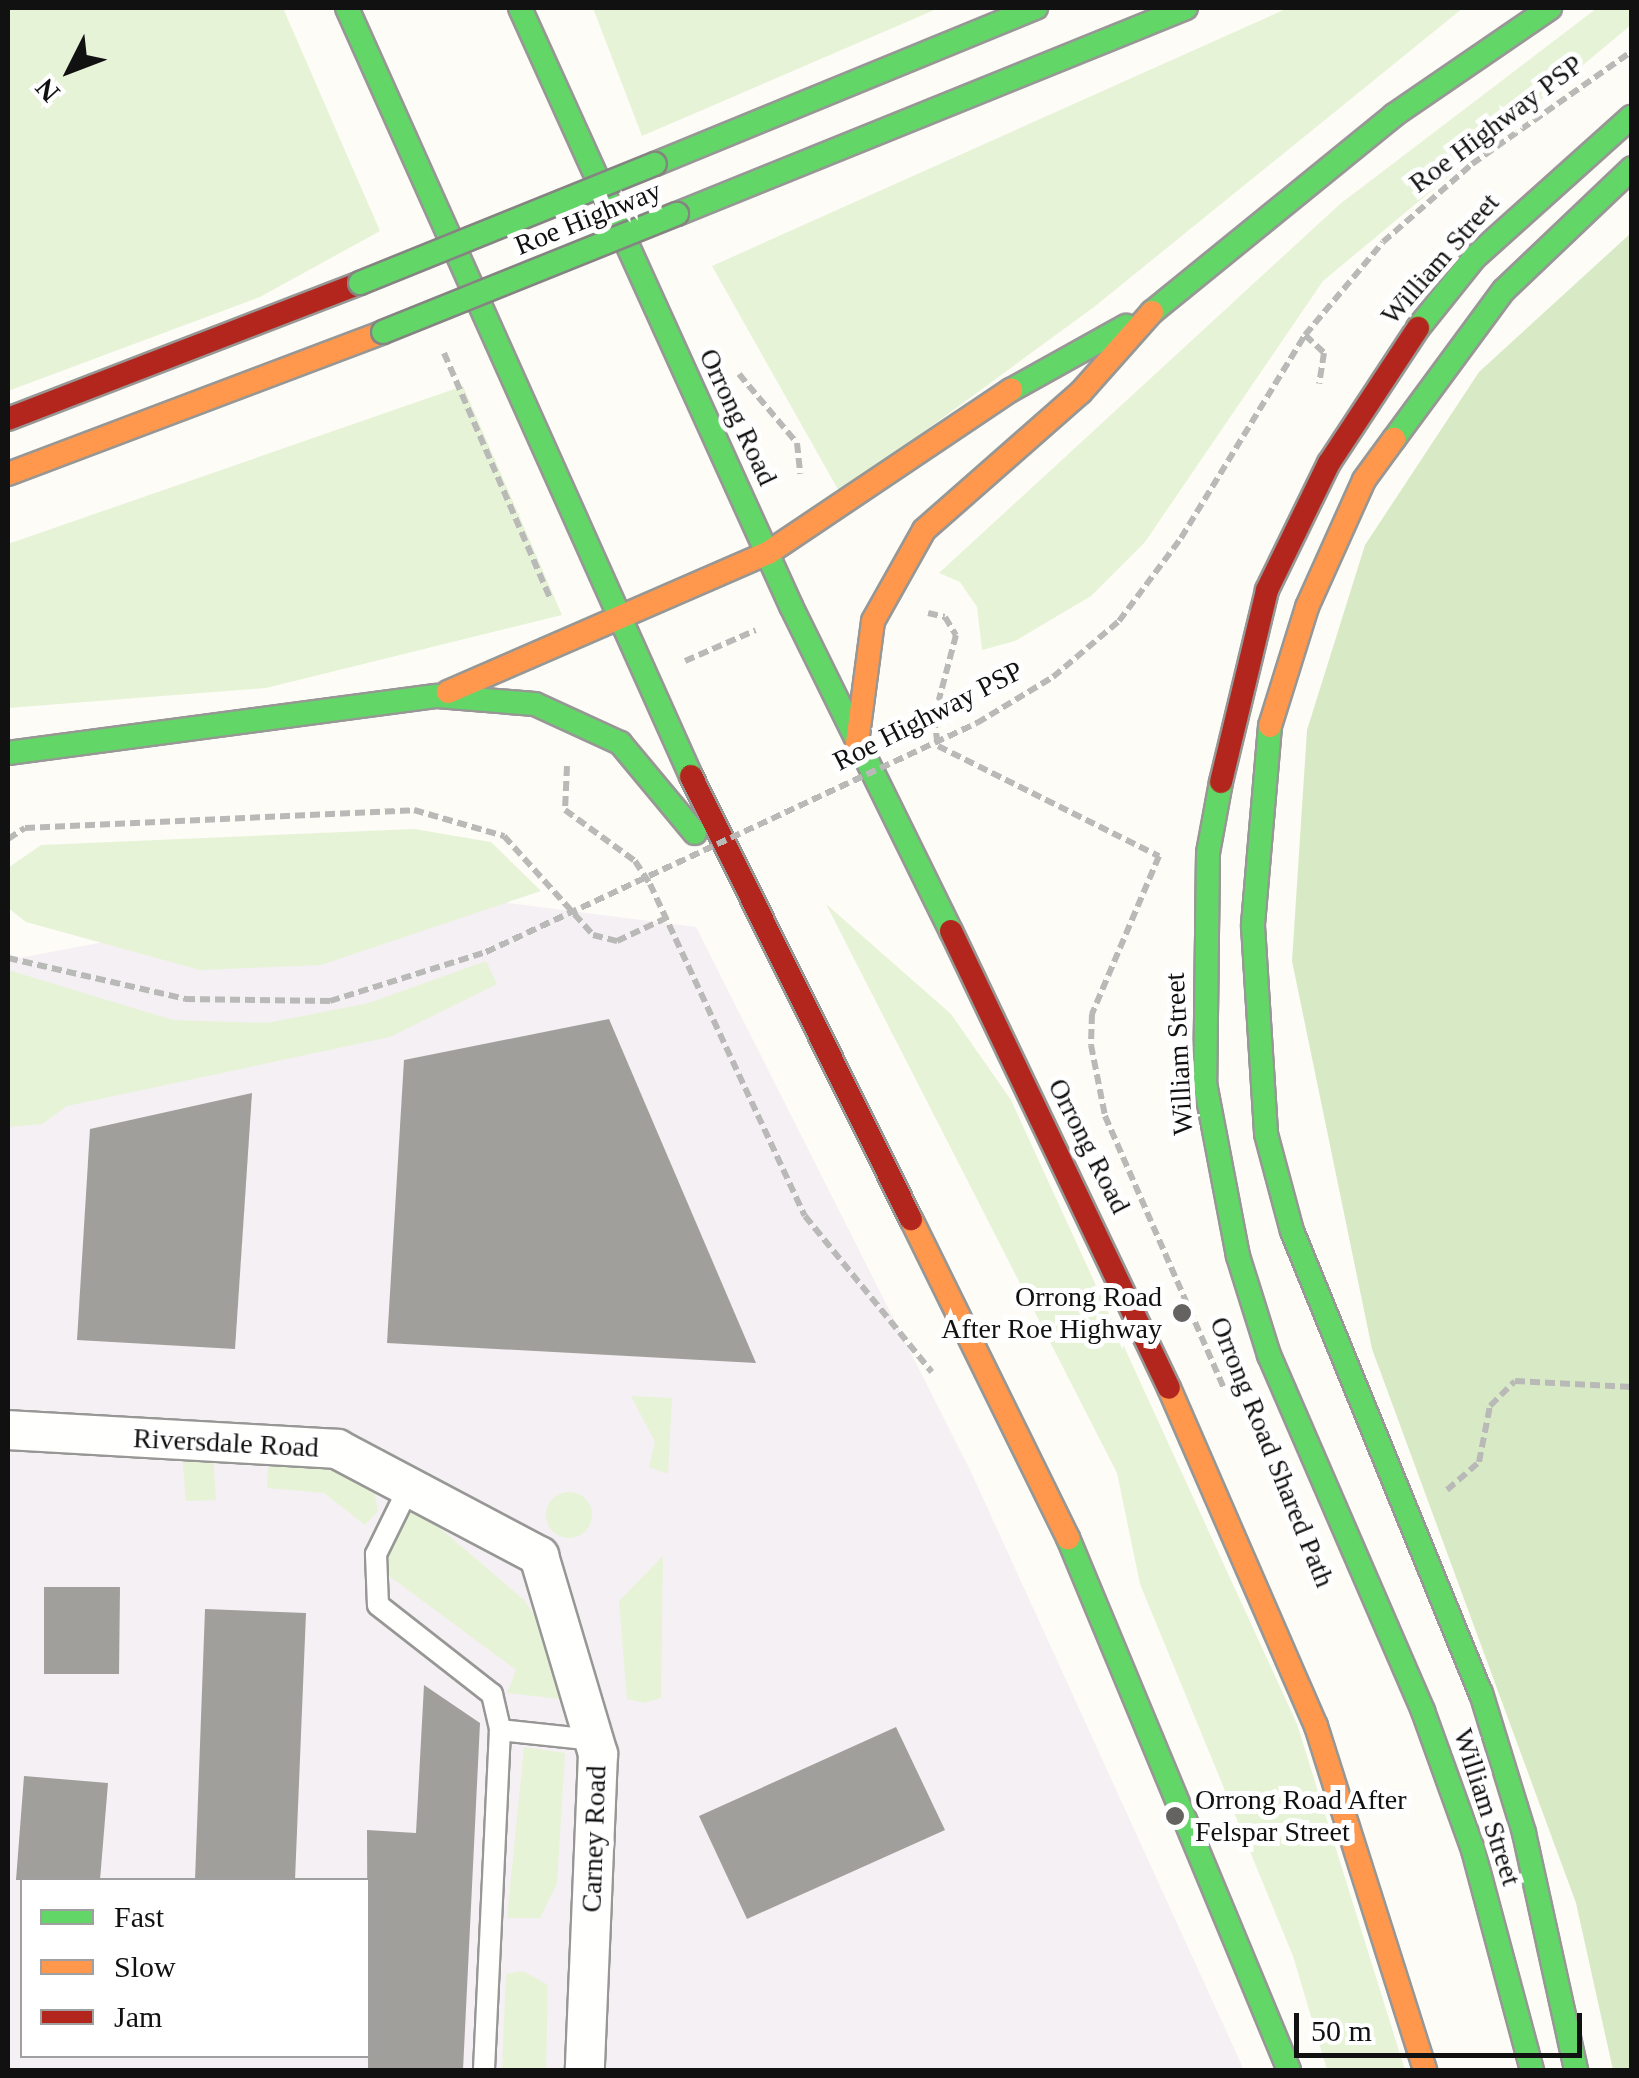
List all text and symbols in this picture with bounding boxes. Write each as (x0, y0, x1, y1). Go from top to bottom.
north arrow (20, 20, 120, 120)
street label: Roe Highway PSP (1403, 48, 1589, 200)
text: N (29, 73, 66, 108)
street label: Roe Highway (510, 173, 666, 263)
street label: William Street (1374, 186, 1506, 332)
street label: Orrong Road (692, 343, 784, 491)
street label: Roe Highway PSP (827, 654, 1029, 778)
street label: William Street (1158, 972, 1200, 1136)
street label: Orrong Road (1041, 1073, 1137, 1219)
place label: Orrong Road After Roe Highway (941, 1280, 1162, 1346)
marker: Orrong Road After Roe Highway (1171, 1302, 1193, 1324)
street label: Orrong Road Shared Path (1202, 1312, 1342, 1592)
street label: Riversdale Road (132, 1421, 320, 1465)
street label: William Street (1446, 1724, 1528, 1890)
street label: Carney Road (575, 1765, 613, 1913)
place label: Orrong Road After Felspar Street (1195, 1783, 1408, 1849)
marker: Orrong Road After Felspar Street (1164, 1805, 1186, 1827)
legend (20, 1878, 370, 2058)
text: Fast (114, 1900, 164, 1933)
text: Slow (114, 1950, 176, 1983)
scale bar (1299, 1993, 1586, 2055)
text: Jam (114, 2000, 162, 2033)
text: 50 m (1311, 2014, 1372, 2047)

